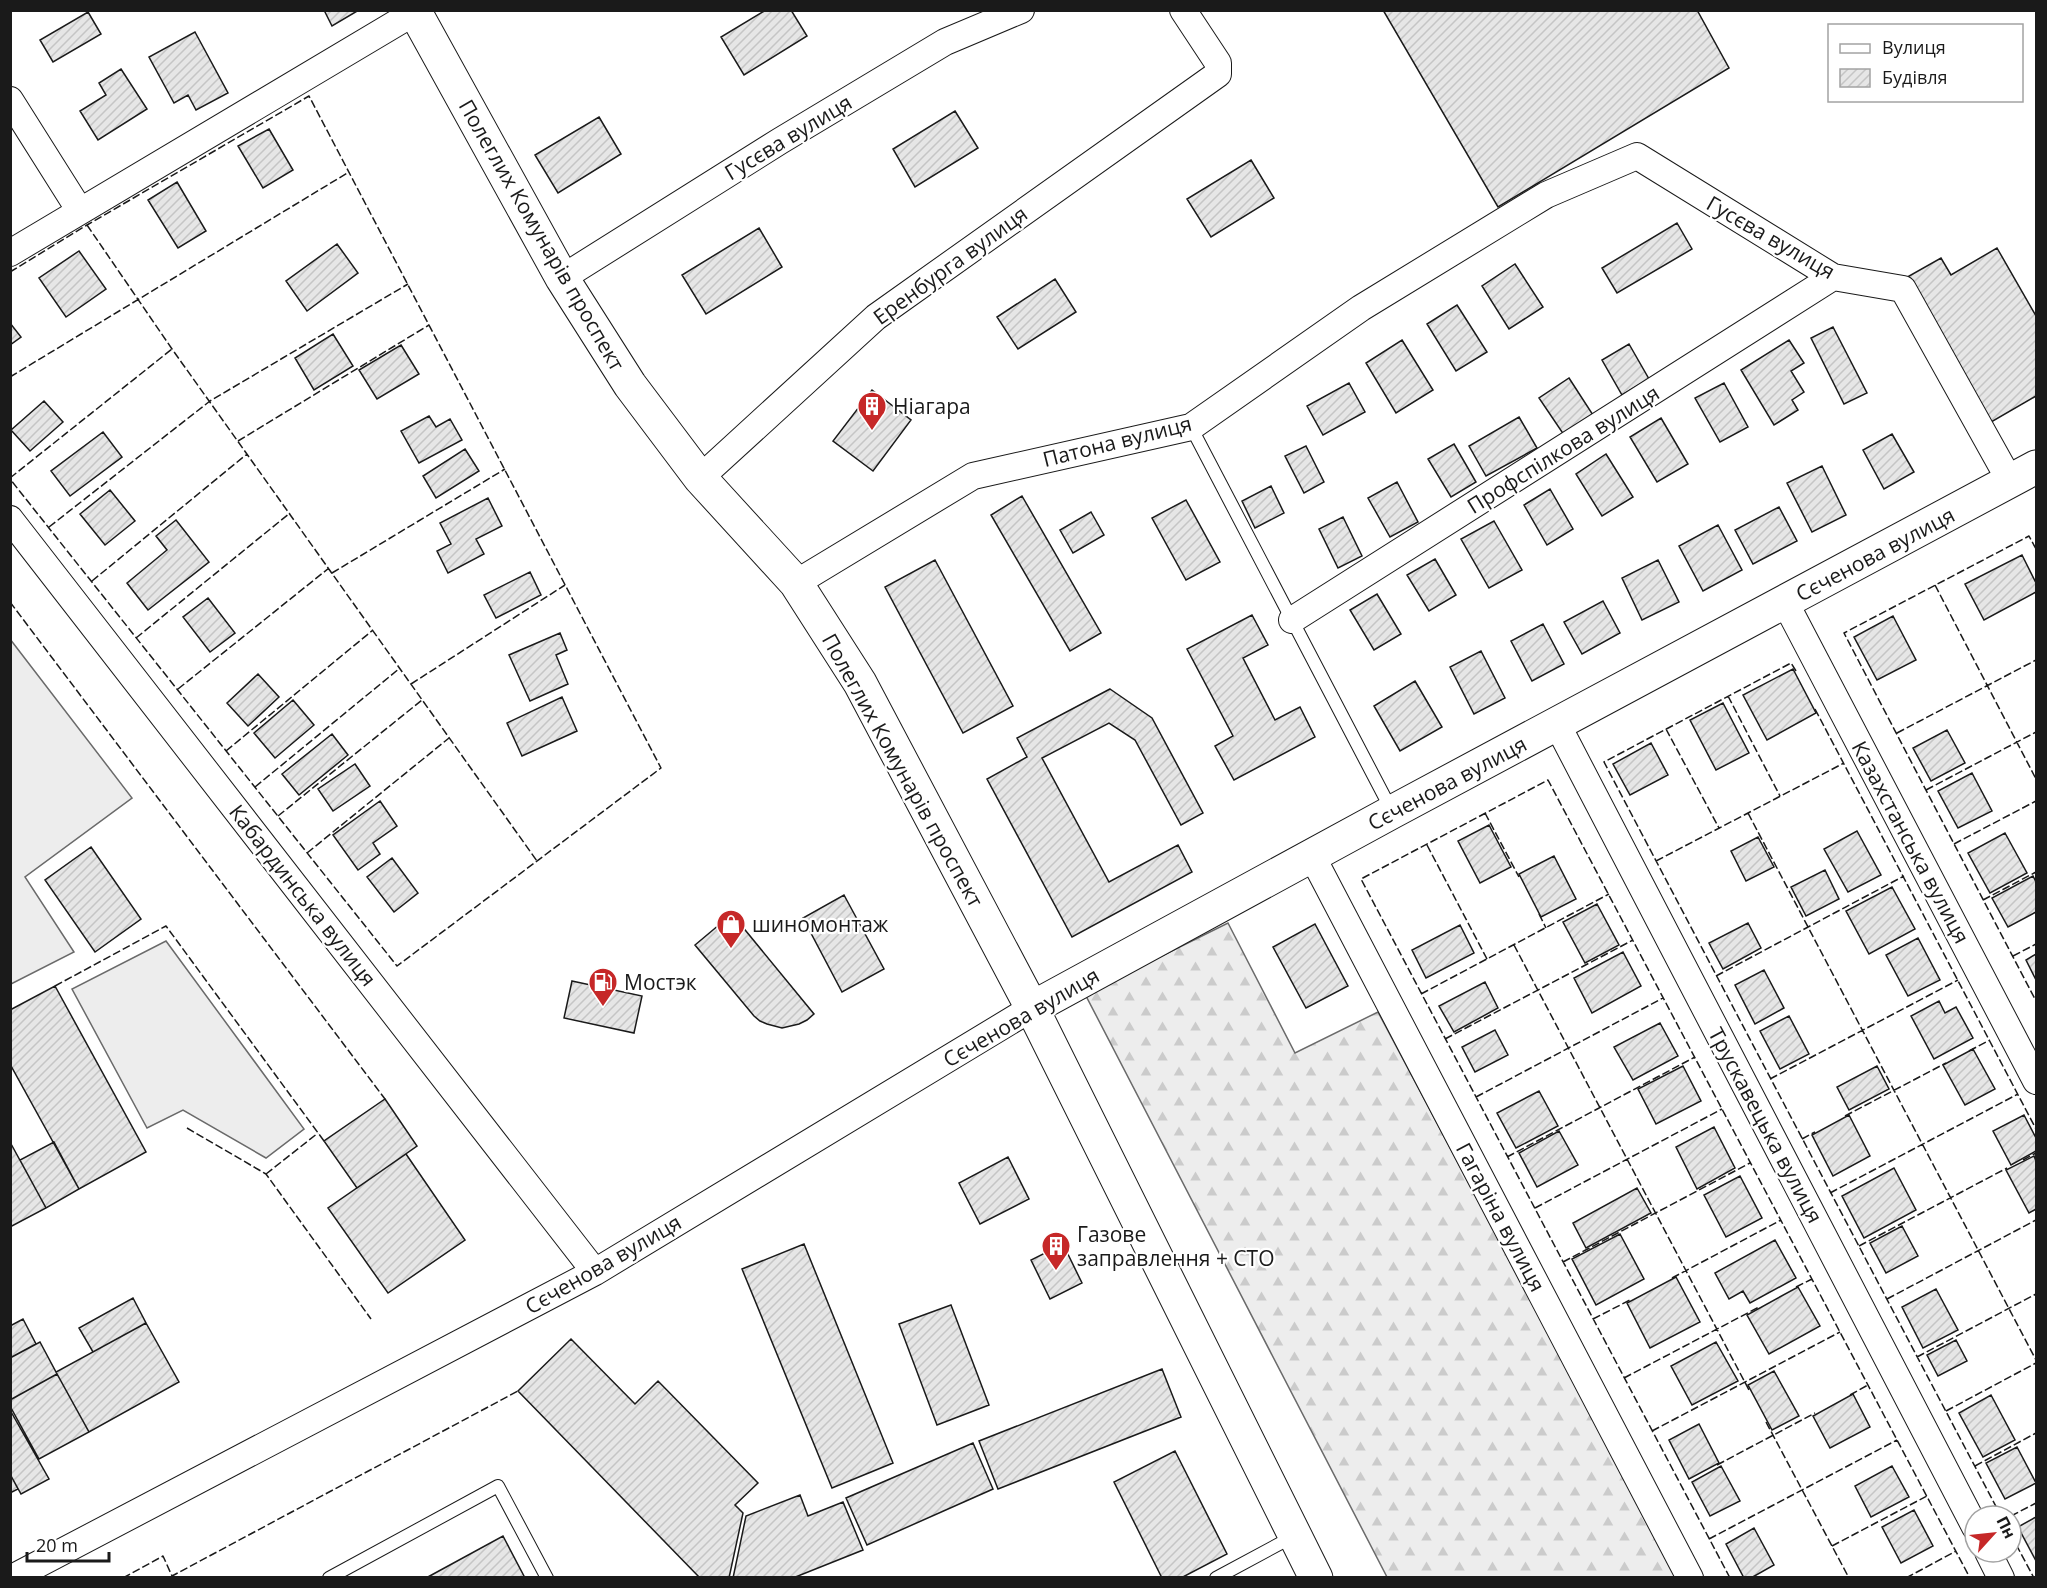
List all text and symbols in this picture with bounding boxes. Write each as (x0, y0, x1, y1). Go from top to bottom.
legend (1828, 24, 2023, 102)
text: Вулиця (1882, 35, 1946, 59)
text: Будівля (1882, 65, 1948, 89)
street label: Гусєва вулиця (719, 88, 857, 186)
street label: Полеглих Комунарів проспект (453, 94, 631, 376)
street label: Гусєва вулиця (1702, 189, 1840, 285)
street label: Еренбурга вулиця (867, 199, 1033, 331)
street label: Профспілкова вулиця (1462, 378, 1664, 520)
building icon: Ніагара (856, 390, 888, 432)
place label: Ніагара (893, 392, 971, 420)
street label: Патона вулиця (1040, 409, 1194, 473)
street label: Сєченова вулиця (1791, 500, 1959, 608)
street label: Полеглих Комунарів проспект (816, 628, 990, 912)
street label: Сєченова вулиця (1363, 729, 1531, 837)
street label: Казахстанська вулиця (1846, 736, 1976, 948)
street label: Кабардинська вулиця (223, 798, 383, 992)
shop icon: шиномонтаж (715, 908, 747, 950)
place label: шиномонтаж (752, 910, 889, 938)
street label: Сєченова вулиця (938, 961, 1104, 1073)
fuel station icon: Мостэк (587, 966, 619, 1008)
place label: Мостэк (624, 968, 697, 996)
street label: Трускавецька вулиця (1703, 1022, 1829, 1228)
street label: Гагаріна вулиця (1450, 1138, 1552, 1296)
street label: Сєченова вулиця (520, 1208, 686, 1320)
place label: Газове заправлення + СТО (1077, 1220, 1274, 1272)
building icon: Газове заправлення + СТО (1040, 1230, 1072, 1272)
north arrow (1963, 1504, 2023, 1564)
text: Пн (1991, 1512, 2021, 1542)
scale bar (27, 1525, 110, 1563)
text: 20 m (36, 1533, 78, 1557)

